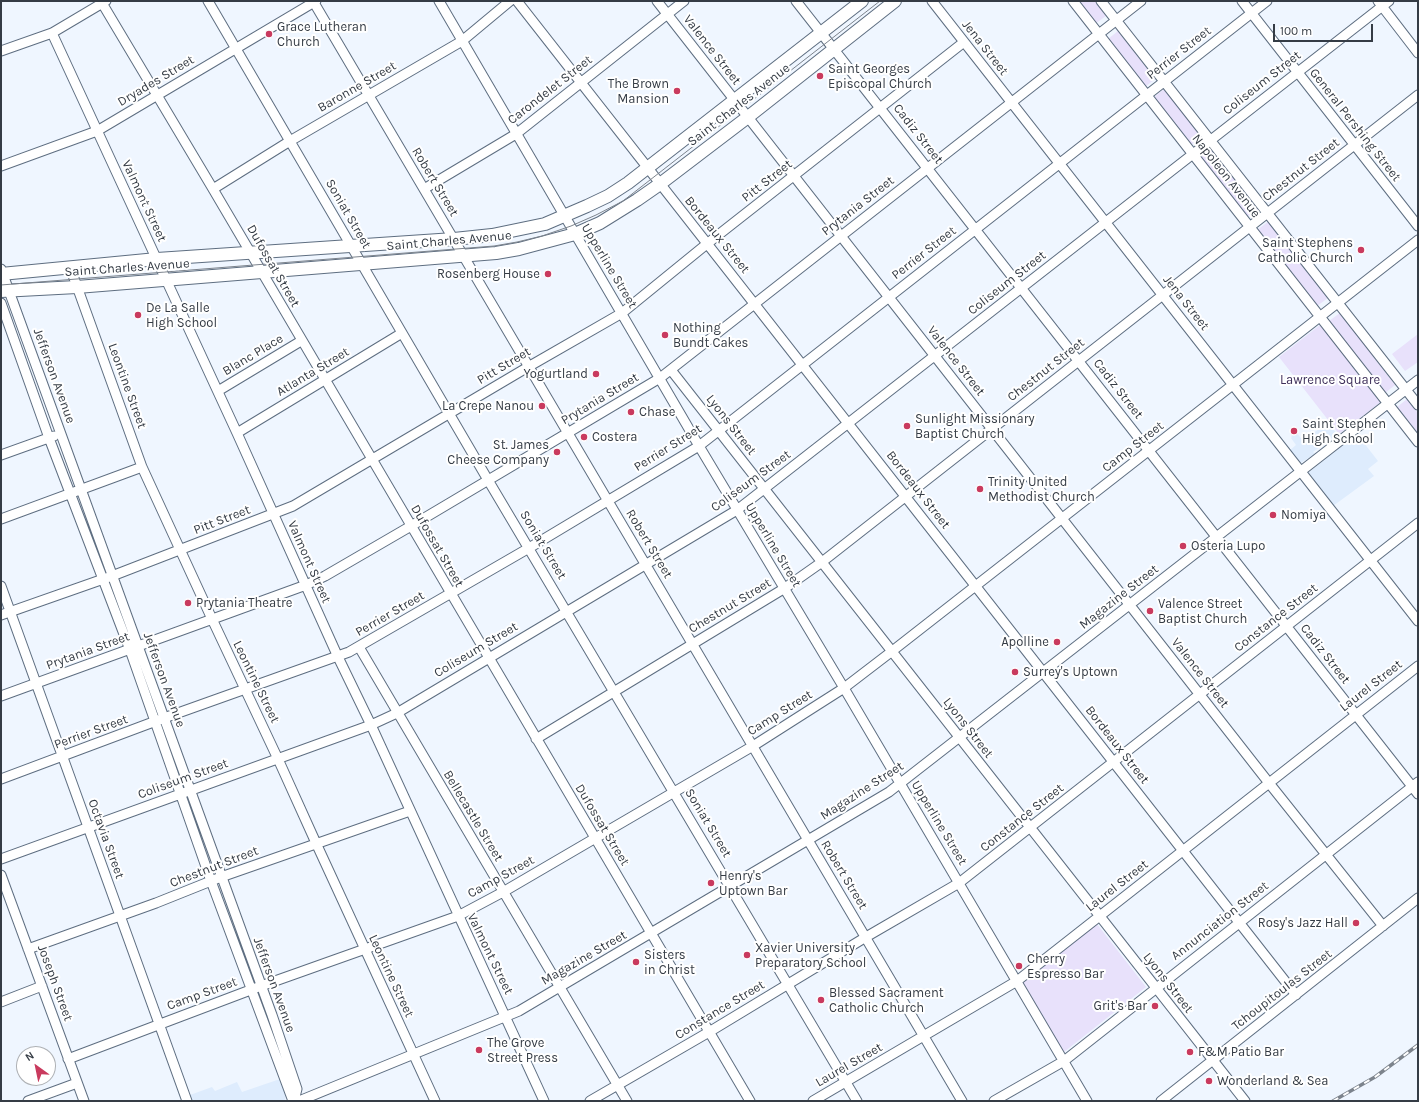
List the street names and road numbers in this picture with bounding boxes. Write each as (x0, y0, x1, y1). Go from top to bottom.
street label: Valence Street (680, 12, 744, 88)
street label: Jena Street (959, 17, 1011, 79)
street label: Perrier Street (1144, 23, 1214, 83)
street label: Coliseum Street (1220, 48, 1304, 118)
street label: Dryades Street (115, 52, 197, 110)
street label: Carondelet Street (505, 52, 595, 128)
street label: Baronne Street (315, 58, 399, 116)
street label: Saint Charles Avenue (685, 60, 793, 150)
street label: General Pershing Street (1306, 65, 1404, 185)
street label: Cadiz Street (890, 101, 946, 167)
street label: Napoleon Avenue (1188, 131, 1264, 221)
street label: Chestnut Street (1259, 135, 1343, 205)
street label: Robert Street (408, 145, 462, 219)
street label: Pitt Street (739, 157, 795, 205)
street label: Valmont Street (118, 158, 170, 244)
street label: Prytania Street (819, 173, 897, 239)
street label: Soniat Street (322, 177, 374, 251)
street label: Bordeaux Street (681, 193, 753, 277)
street label: Upperline Street (578, 221, 640, 311)
street label: Dufossat Street (243, 222, 303, 310)
street label: Perrier Street (889, 223, 959, 283)
street label: Saint Charles Avenue (386, 228, 512, 254)
street label: Coliseum Street (965, 248, 1049, 318)
street label: Saint Charles Avenue (64, 256, 190, 280)
street label: Jena Street (1160, 272, 1212, 334)
street label: Valence Street (924, 323, 988, 399)
street label: Jefferson Avenue (30, 326, 78, 426)
street label: Blanc Place (220, 331, 286, 379)
street label: Chestnut Street (1004, 335, 1088, 405)
street label: Leontine Street (104, 341, 150, 431)
street label: Atlanta Street (274, 344, 352, 400)
street label: Pitt Street (474, 344, 534, 388)
street label: Cadiz Street (1090, 356, 1146, 422)
street label: Prytania Street (558, 370, 642, 428)
street label: Lyons Street (703, 392, 759, 458)
street label: Camp Street (1099, 418, 1167, 476)
street label: Perrier Street (631, 421, 705, 475)
street label: Coliseum Street (708, 447, 794, 515)
street label: Bordeaux Street (883, 448, 953, 532)
street label: Upperline Street (742, 500, 804, 590)
street label: Pitt Street (191, 502, 253, 538)
street label: Dufossat Street (407, 502, 467, 590)
street label: Robert Street (622, 507, 676, 581)
street label: Soniat Street (516, 508, 570, 582)
street label: Valmont Street (284, 518, 334, 606)
street label: Magazine Street (1076, 561, 1162, 633)
street label: Chestnut Street (686, 575, 774, 637)
street label: Constance Street (1231, 581, 1321, 655)
street label: Perrier Street (353, 588, 427, 640)
street label: Coliseum Street (431, 619, 521, 681)
street label: Cadiz Street (1297, 621, 1353, 687)
street label: Prytania Street (44, 629, 132, 673)
street label: Jefferson Avenue (140, 630, 188, 730)
street label: Valence Street (1168, 635, 1232, 711)
street label: Leontine Street (229, 638, 283, 726)
street label: Laurel Street (1337, 657, 1405, 715)
street label: Camp Street (745, 687, 815, 739)
street label: Lyons Street (940, 695, 996, 761)
street label: Bordeaux Street (1082, 703, 1152, 787)
street label: Perrier Street (52, 711, 130, 753)
street label: Coliseum Street (136, 755, 230, 803)
street label: Magazine Street (817, 758, 907, 824)
street label: Bellecastle Street (440, 768, 506, 864)
street label: Upperline Street (908, 778, 970, 868)
street label: Dufossat Street (571, 781, 633, 869)
street label: Constance Street (977, 781, 1067, 855)
street label: Soniat Street (681, 786, 735, 860)
street label: Octavia Street (84, 797, 128, 881)
street label: Robert Street (817, 838, 871, 912)
street label: Chestnut Street (168, 843, 260, 891)
street label: Camp Street (465, 852, 537, 902)
street label: Laurel Street (1083, 857, 1151, 915)
street label: Annunciation Street (1168, 878, 1272, 964)
street label: Valmont Street (464, 911, 516, 997)
street label: Magazine Street (539, 927, 629, 989)
street label: Leontine Street (365, 932, 417, 1020)
street label: Jefferson Avenue (250, 935, 298, 1035)
street label: Joseph Street (34, 943, 76, 1023)
street label: Tchoupitoulas Street (1229, 946, 1335, 1034)
street label: Lyons Street (1140, 950, 1196, 1016)
street label: Camp Street (165, 974, 239, 1014)
street label: Constance Street (672, 977, 768, 1043)
street label: Laurel Street (813, 1040, 885, 1090)

